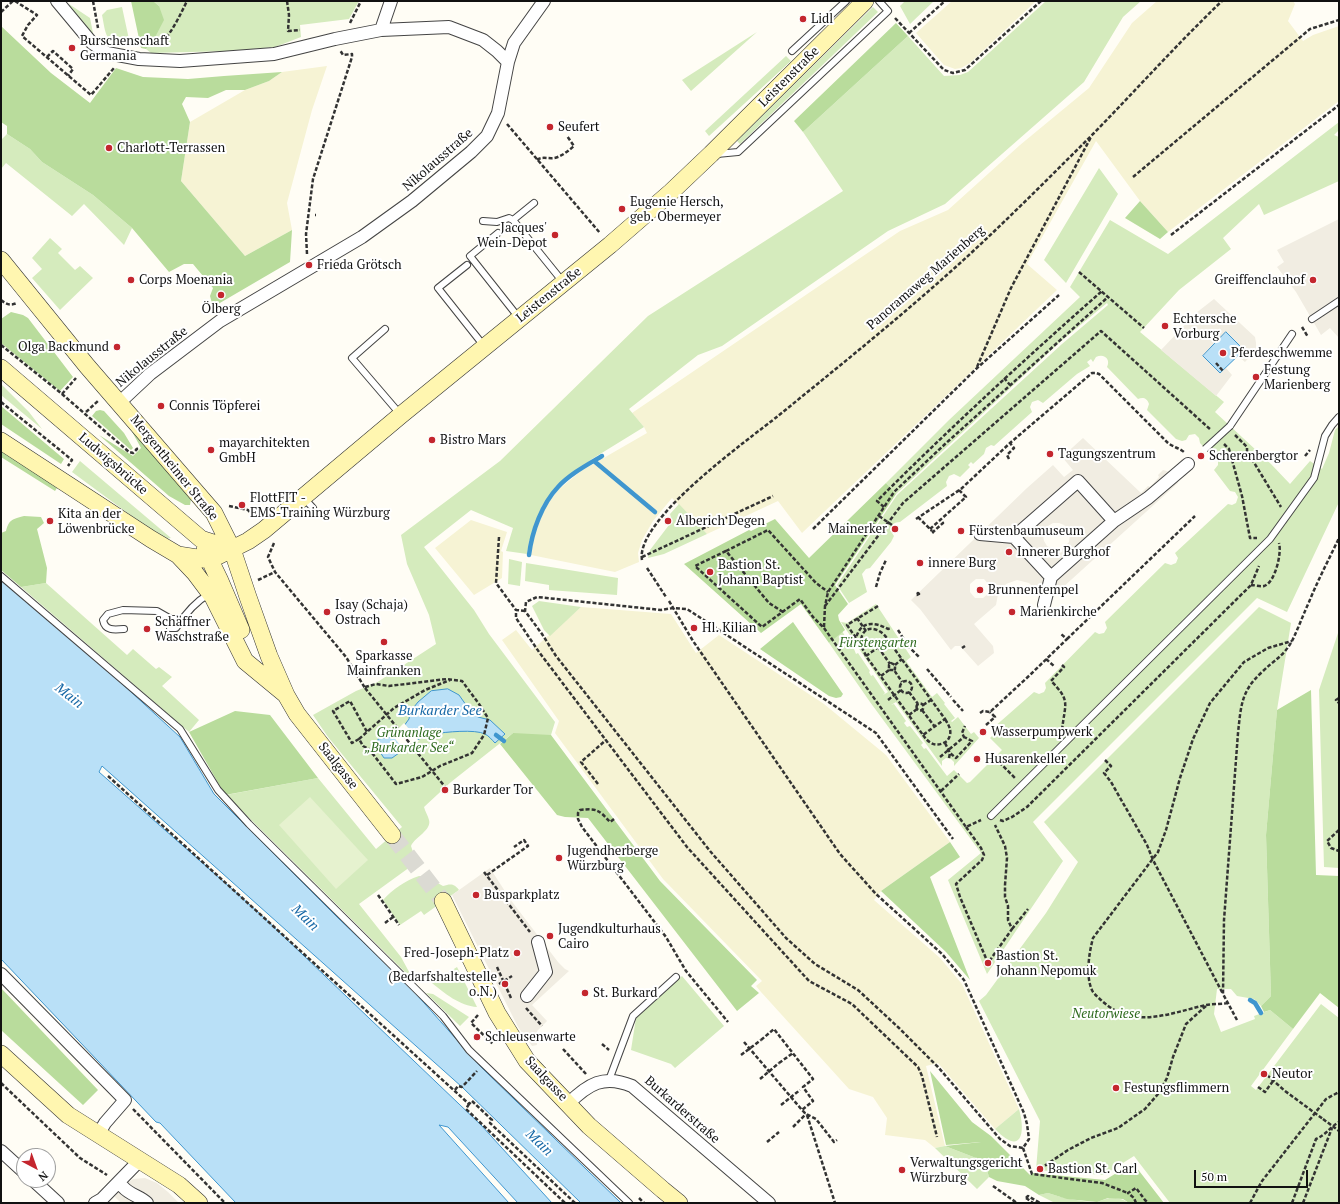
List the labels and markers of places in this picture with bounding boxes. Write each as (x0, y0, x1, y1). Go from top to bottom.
place label: Lidl (811, 11, 833, 27)
marker: Lidl (798, 14, 808, 24)
place label: Burschenschaft Germania (80, 33, 169, 64)
marker: Burschenschaft Germania (67, 43, 77, 53)
place label: Seufert (558, 119, 600, 135)
marker: Seufert (545, 122, 555, 132)
place label: Charlott-Terrassen (117, 140, 225, 156)
marker: Charlott-Terrassen (104, 143, 114, 153)
place label: Eugenie Hersch, geb. Obermeyer (630, 194, 724, 225)
marker: Eugenie Hersch, geb. Obermeyer (617, 204, 627, 214)
place label: Jacques' Wein-Depot (477, 220, 547, 251)
marker: Jacques' Wein-Depot (550, 230, 560, 240)
place label: Frieda Grötsch (317, 257, 402, 273)
marker: Frieda Grötsch (304, 260, 314, 270)
place label: Corps Moenania (139, 272, 233, 288)
place label: Greiffenclauhof (1214, 272, 1305, 288)
marker: Corps Moenania (126, 275, 136, 285)
marker: Greiffenclauhof (1308, 275, 1318, 285)
marker: Ölberg (216, 290, 226, 300)
place label: Ölberg (202, 301, 240, 317)
place label: Echtersche Vorburg (1173, 311, 1236, 342)
marker: Echtersche Vorburg (1160, 321, 1170, 331)
place label: Olga Backmund (18, 339, 109, 355)
marker: Olga Backmund (112, 342, 122, 352)
place label: Pferdeschwemme (1231, 345, 1332, 361)
marker: Pferdeschwemme (1218, 348, 1228, 358)
place label: Festung Marienberg (1264, 362, 1330, 393)
marker: Festung Marienberg (1251, 372, 1261, 382)
place label: Connis Töpferei (169, 398, 260, 414)
marker: Connis Töpferei (156, 401, 166, 411)
place label: Bistro Mars (440, 432, 506, 448)
place label: mayarchitekten GmbH (219, 435, 310, 466)
marker: Bistro Mars (427, 435, 437, 445)
marker: mayarchitekten GmbH (206, 445, 216, 455)
place label: Tagungszentrum (1058, 446, 1156, 462)
place label: Scherenbergtor (1209, 448, 1298, 464)
marker: Tagungszentrum (1045, 449, 1055, 459)
marker: Scherenbergtor (1196, 451, 1206, 461)
place label: FlottFIT - EMS-Training Würzburg (250, 490, 390, 521)
marker: FlottFIT - EMS-Training Würzburg (237, 500, 247, 510)
place label: Kita an der Löwenbrücke (58, 506, 134, 537)
place label: Alberich Degen (676, 513, 765, 529)
marker: Kita an der Löwenbrücke (45, 516, 55, 526)
marker: Alberich Degen (663, 516, 673, 526)
place label: Mainerker (828, 521, 887, 537)
place label: Fürstenbaumuseum (969, 523, 1084, 539)
marker: Mainerker (890, 524, 900, 534)
marker: Fürstenbaumuseum (956, 526, 966, 536)
place label: Innerer Burghof (1017, 544, 1110, 560)
marker: Innerer Burghof (1004, 547, 1014, 557)
place label: innere Burg (928, 555, 996, 571)
place label: Bastion St. Johann Baptist (718, 557, 803, 588)
marker: innere Burg (915, 558, 925, 568)
marker: Bastion St. Johann Baptist (705, 567, 715, 577)
place label: Brunnentempel (988, 582, 1079, 598)
marker: Brunnentempel (975, 585, 985, 595)
place label: Isay (Schaja) Ostrach (335, 597, 408, 628)
place label: Marienkirche (1020, 604, 1097, 620)
marker: Isay (Schaja) Ostrach (322, 607, 332, 617)
marker: Marienkirche (1007, 607, 1017, 617)
place label: Schäffner Waschstraße (155, 614, 229, 645)
place label: Hl. Kilian (702, 620, 757, 636)
marker: Hl. Kilian (689, 623, 699, 633)
marker: Schäffner Waschstraße (142, 624, 152, 634)
marker: Sparkasse Mainfranken (379, 637, 389, 647)
place label: Sparkasse Mainfranken (347, 648, 421, 679)
place label: Wasserpumpwerk (991, 724, 1092, 740)
marker: Wasserpumpwerk (978, 727, 988, 737)
place label: Husarenkeller (985, 751, 1066, 767)
marker: Husarenkeller (972, 754, 982, 764)
place label: Burkarder Tor (453, 782, 533, 798)
marker: Burkarder Tor (440, 785, 450, 795)
place label: Jugendherberge Würzburg (567, 843, 658, 874)
marker: Jugendherberge Würzburg (554, 853, 564, 863)
place label: Busparkplatz (484, 887, 560, 903)
marker: Busparkplatz (471, 890, 481, 900)
place label: Jugendkulturhaus Cairo (558, 921, 661, 952)
marker: Jugendkulturhaus Cairo (545, 931, 555, 941)
place label: Fred-Joseph-Platz (404, 945, 509, 961)
marker: Fred-Joseph-Platz (512, 948, 522, 958)
place label: Bastion St. Johann Nepomuk (996, 948, 1096, 979)
marker: Bastion St. Johann Nepomuk (983, 958, 993, 968)
place label: (Bedarfshaltestelle o.N.) (388, 969, 497, 1000)
marker: (Bedarfshaltestelle o.N.) (500, 979, 510, 989)
place label: St. Burkard (593, 985, 658, 1001)
marker: St. Burkard (580, 988, 590, 998)
place label: Schleusenwarte (485, 1029, 576, 1045)
marker: Schleusenwarte (472, 1032, 482, 1042)
place label: Neutor (1272, 1066, 1313, 1082)
marker: Neutor (1259, 1069, 1269, 1079)
place label: Festungsflimmern (1124, 1080, 1229, 1096)
marker: Festungsflimmern (1111, 1083, 1121, 1093)
place label: Verwaltungsgericht Würzburg (910, 1155, 1023, 1186)
place label: Bastion St. Carl (1048, 1161, 1137, 1177)
marker: Bastion St. Carl (1035, 1164, 1045, 1174)
marker: Verwaltungsgericht Würzburg (897, 1165, 907, 1175)

